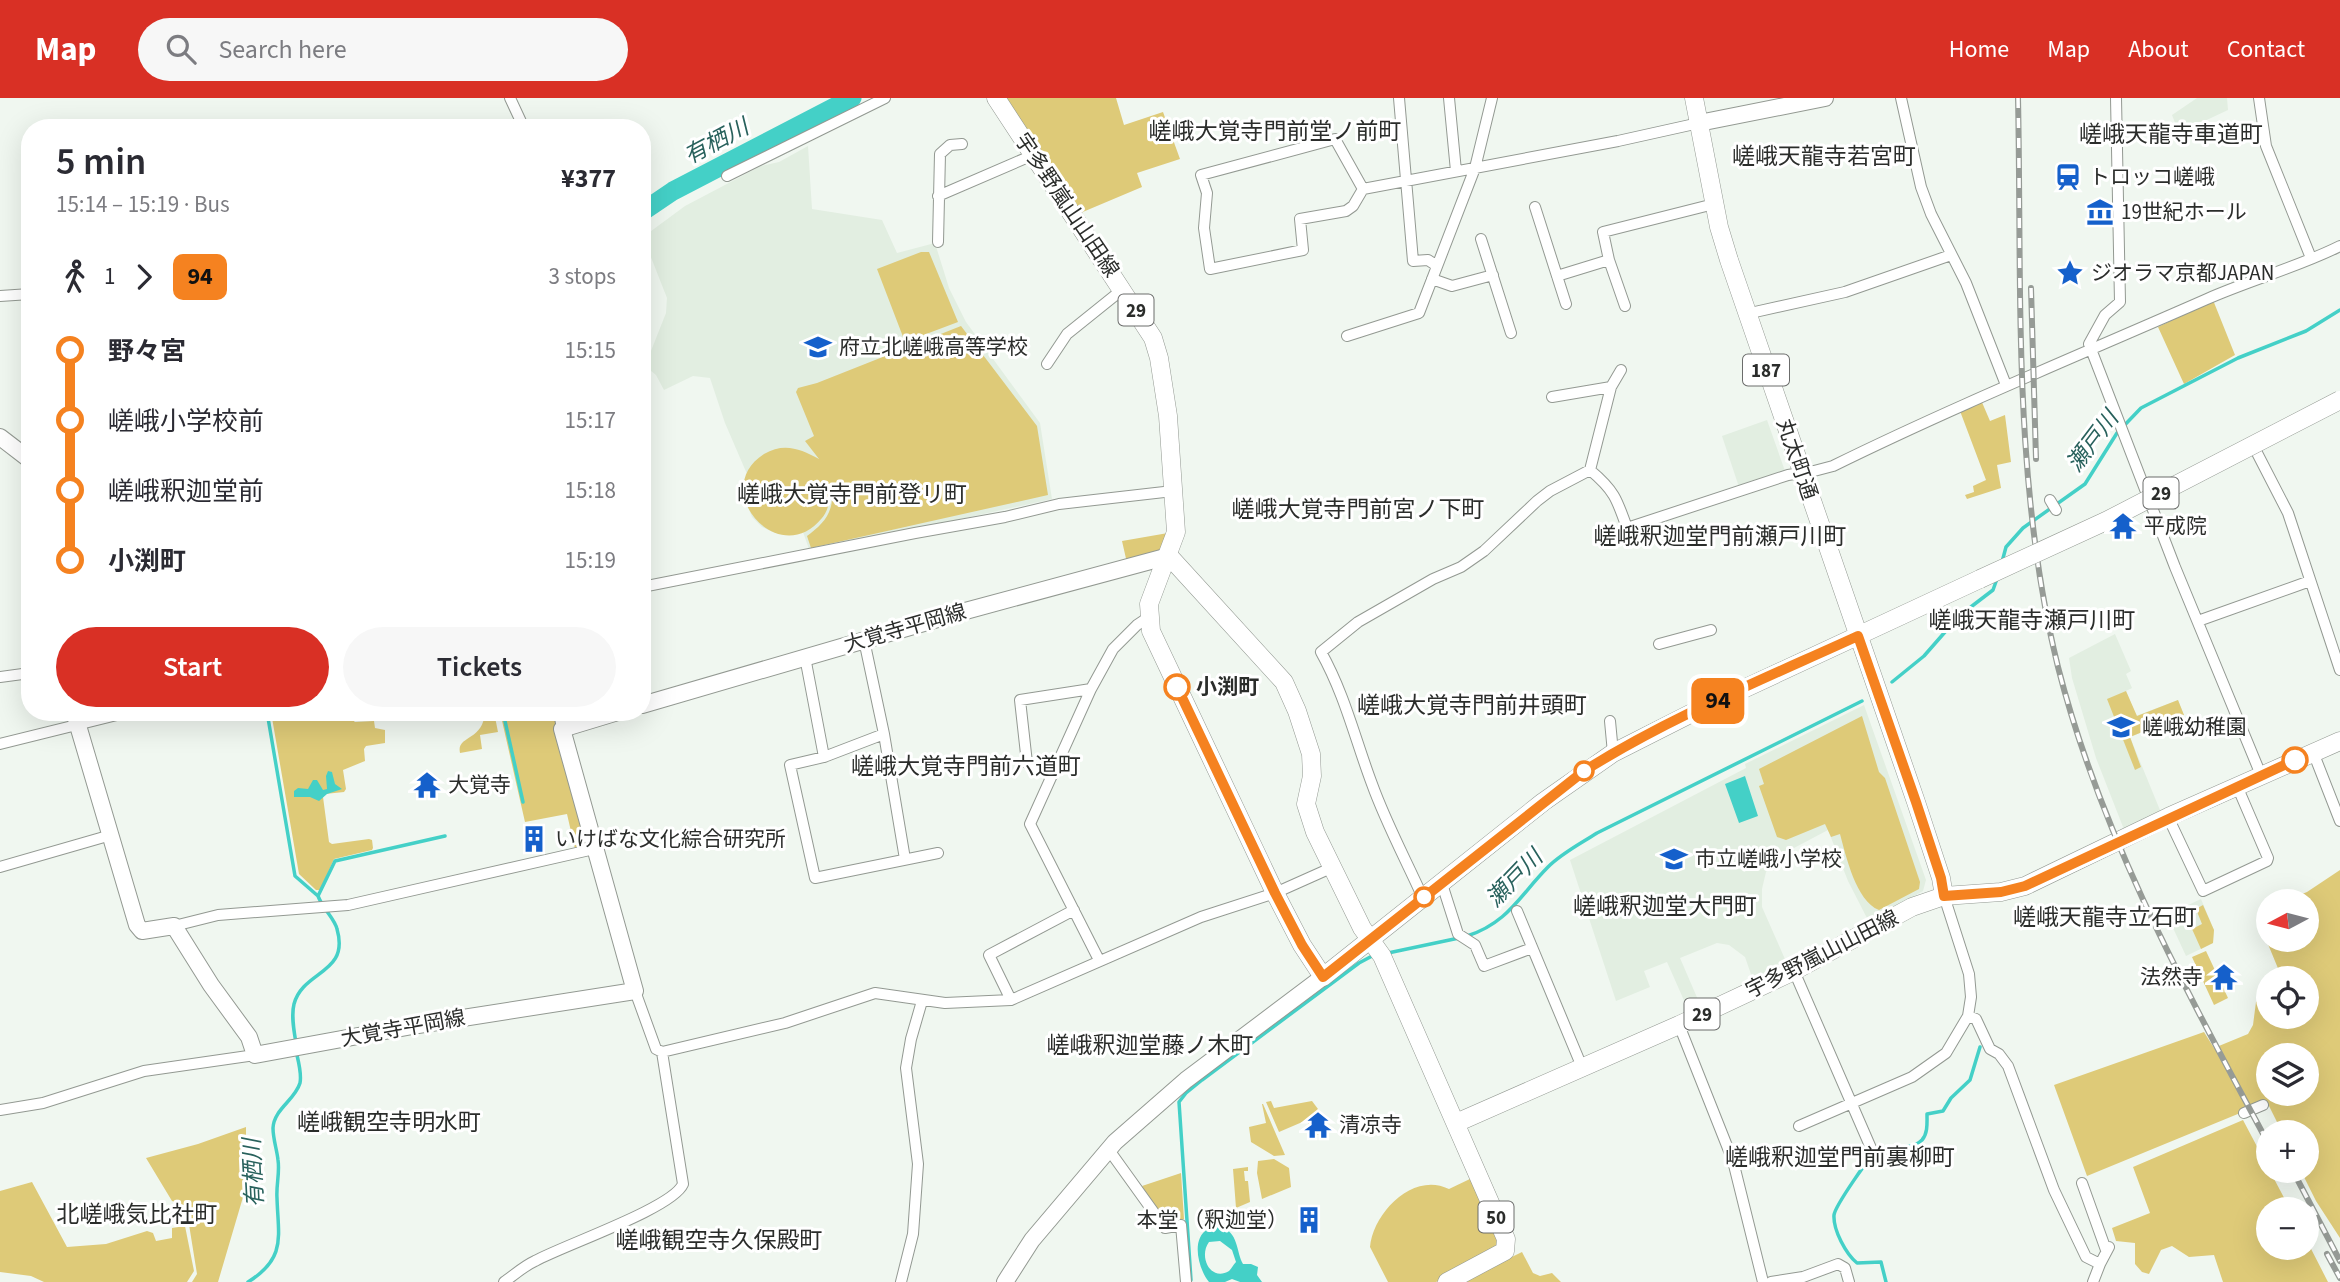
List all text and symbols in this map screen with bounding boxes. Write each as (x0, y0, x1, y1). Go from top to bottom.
search box (138, 18, 628, 81)
text: Map (35, 26, 96, 73)
icon: search (162, 30, 200, 68)
text: Search here (218, 31, 347, 68)
text: Home (1949, 32, 2009, 67)
text: Map (2047, 32, 2090, 67)
text: About (2128, 32, 2189, 67)
text: Contact (2227, 32, 2305, 67)
water label: 有栖川 (678, 109, 757, 172)
district label: 嵯峨大覚寺門前堂ノ前町 (1149, 115, 1402, 148)
district label: 嵯峨天龍寺車道町 (2079, 118, 2263, 151)
street label: 宇多野嵐山山田線 (1008, 127, 1126, 283)
text: 5 min (56, 135, 146, 189)
district label: 嵯峨天龍寺若宮町 (1732, 140, 1916, 173)
text: ¥377 (561, 160, 616, 197)
station icon: トロッコ嵯峨 (2053, 162, 2083, 192)
place label: トロッコ嵯峨 (2089, 162, 2215, 192)
text: 15:14 – 15:19 · Bus (56, 188, 230, 221)
museum icon: 19世紀ホール (2085, 197, 2115, 227)
place label: 19世紀ホール (2121, 197, 2247, 227)
icon: walk (56, 258, 94, 296)
icon: forward (125, 258, 163, 296)
place icon: ジオラマ京都JAPAN (2055, 258, 2085, 288)
place label: ジオラマ京都JAPAN (2091, 258, 2274, 288)
text: 94 (187, 259, 213, 294)
text: 1 (104, 260, 115, 293)
text: 3 stops (549, 260, 616, 293)
road number: 29 (1118, 294, 1154, 326)
school or university icon: 府立北嵯峨高等学校 (803, 332, 833, 362)
place label: 府立北嵯峨高等学校 (839, 332, 1028, 362)
text: 野々宮 (108, 333, 186, 370)
text: 15:15 (565, 334, 616, 367)
road number: 187 (1743, 354, 1789, 386)
water label: 瀬戸川 (2058, 401, 2128, 479)
text: 嵯峨小学校前 (108, 403, 264, 440)
text: 15:17 (565, 404, 616, 437)
street label: 丸太町通 (1769, 414, 1825, 504)
text: 嵯峨釈迦堂前 (108, 473, 264, 510)
text: 15:18 (565, 474, 616, 507)
district label: 嵯峨大覚寺門前登リ町 (737, 478, 967, 511)
road number: 29 (2144, 478, 2178, 508)
district label: 嵯峨大覚寺門前宮ノ下町 (1232, 493, 1485, 526)
temple icon: 平成院 (2108, 511, 2138, 541)
place label: 平成院 (2144, 511, 2207, 541)
district label: 嵯峨釈迦堂門前瀬戸川町 (1594, 520, 1847, 553)
text: 小渕町 (108, 543, 186, 580)
text: 15:19 (565, 544, 616, 577)
street label: 大覚寺平岡線 (840, 596, 970, 660)
district label: 嵯峨天龍寺瀬戸川町 (1929, 604, 2136, 637)
button: Start (56, 627, 329, 707)
button: Tickets (343, 627, 616, 707)
place label: 小渕町 (1196, 672, 1259, 702)
marker: 小渕町 (1164, 674, 1190, 700)
line badge: 94 (1686, 678, 1750, 724)
text: 94 (1705, 683, 1731, 718)
district label: 嵯峨大覚寺門前井頭町 (1357, 689, 1587, 722)
school or university icon: 嵯峨幼稚園 (2106, 712, 2136, 742)
place label: 嵯峨幼稚園 (2142, 712, 2247, 742)
unlabelled marker (2282, 747, 2308, 773)
district label: 嵯峨大覚寺門前六道町 (851, 750, 1081, 783)
unlabelled marker (1574, 761, 1594, 781)
temple icon: 大覚寺 (412, 770, 442, 800)
place label: 大覚寺 (448, 770, 511, 800)
building icon: いけばな文化綜合研究所 (519, 824, 549, 854)
place label: いけばな文化綜合研究所 (555, 824, 786, 854)
water label: 瀬戸川 (1479, 840, 1552, 915)
school or university icon: 市立嵯峨小学校 (1659, 844, 1689, 874)
place label: 市立嵯峨小学校 (1695, 844, 1842, 874)
unlabelled marker (1414, 887, 1434, 907)
north arrow (2256, 889, 2319, 952)
map controls (2256, 889, 2319, 1260)
district label: 嵯峨釈迦堂大門町 (1573, 890, 1757, 923)
district label: 嵯峨天龍寺立石町 (2013, 901, 2197, 934)
street label: 宇多野嵐山山田線 (1740, 902, 1904, 1006)
place label: 法然寺 (2140, 962, 2203, 992)
temple icon: 法然寺 (2209, 962, 2239, 992)
button: locate (2256, 966, 2319, 1029)
road number: 29 (1684, 998, 1720, 1030)
street label: 大覚寺平岡線 (338, 1002, 468, 1054)
district label: 嵯峨釈迦堂藤ノ木町 (1047, 1029, 1254, 1062)
button: layers (2256, 1043, 2319, 1106)
district label: 嵯峨観空寺明水町 (297, 1106, 481, 1139)
temple icon: 清凉寺 (1303, 1110, 1333, 1140)
place label: 清凉寺 (1339, 1110, 1402, 1140)
button: + (2256, 1120, 2319, 1183)
water label: 有栖川 (235, 1135, 272, 1208)
district label: 嵯峨釈迦堂門前裏柳町 (1725, 1141, 1955, 1174)
button: − (2256, 1197, 2319, 1260)
district label: 北嵯峨気比社町 (57, 1198, 218, 1231)
road number: 50 (1478, 1202, 1514, 1232)
place label: 本堂 （釈迦堂） (1137, 1205, 1288, 1235)
building icon: 本堂 （釈迦堂） (1294, 1205, 1324, 1235)
district label: 嵯峨観空寺久保殿町 (616, 1224, 823, 1257)

